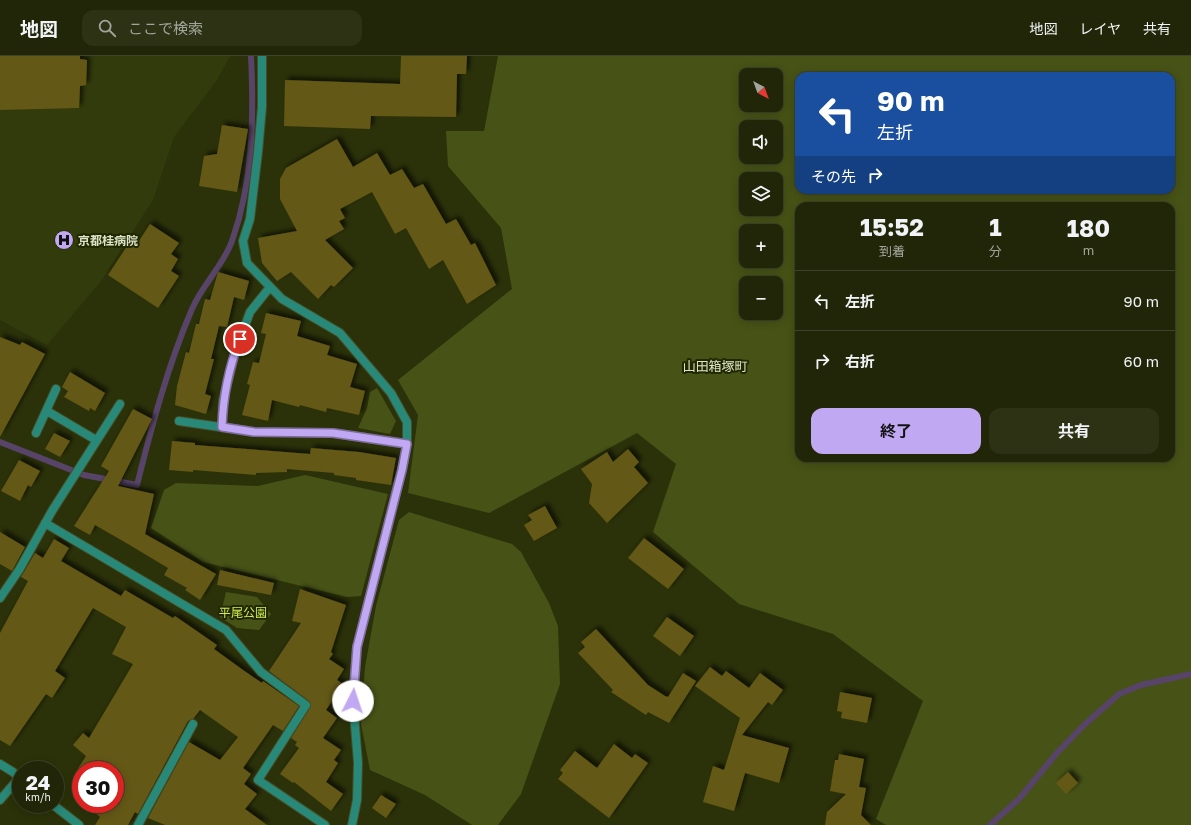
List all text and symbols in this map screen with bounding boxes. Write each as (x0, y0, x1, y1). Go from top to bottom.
search box (82, 10, 362, 46)
text: 地図 (20, 17, 58, 40)
icon: search (96, 17, 118, 39)
text: ここで検索 (128, 19, 203, 37)
text: 地図 (1029, 20, 1057, 37)
text: レイヤ (1079, 20, 1121, 37)
text: 共有 (1143, 20, 1171, 37)
north arrow (739, 68, 783, 112)
map controls (739, 68, 783, 320)
text: 90 m (877, 84, 944, 117)
icon: left (811, 88, 863, 140)
button: sound (739, 120, 783, 164)
text: 左折 (877, 121, 913, 143)
icon: right (864, 164, 886, 186)
text: その先 (811, 167, 856, 185)
button: layers (739, 172, 783, 216)
text: 15:52 (860, 212, 924, 241)
text: 1 (989, 212, 1002, 241)
text: 180 (1067, 213, 1110, 242)
button: + (739, 224, 783, 268)
hospital icon: 京都桂病院 (53, 229, 75, 251)
place label: 京都桂病院 (78, 233, 138, 248)
text: m (1083, 242, 1094, 258)
text: 到着 (879, 243, 905, 259)
text: 分 (989, 243, 1002, 259)
button: − (739, 276, 783, 320)
icon: left (811, 290, 833, 312)
text: 左折 (845, 292, 875, 310)
text: 90 m (1124, 292, 1159, 310)
pin (223, 322, 257, 356)
icon: arrive (229, 328, 251, 350)
icon: right (811, 350, 833, 372)
text: 右折 (845, 352, 875, 370)
text: 60 m (1124, 352, 1159, 370)
district label: 山田箱塚町 (682, 358, 748, 374)
button: 終了 (811, 408, 981, 454)
button: 共有 (989, 408, 1159, 454)
park label: 平尾公園 (219, 605, 267, 620)
position arrow (332, 680, 374, 722)
speed limit sign: 30 (72, 761, 124, 813)
text: 24 (26, 770, 50, 794)
text: km/h (25, 791, 51, 803)

